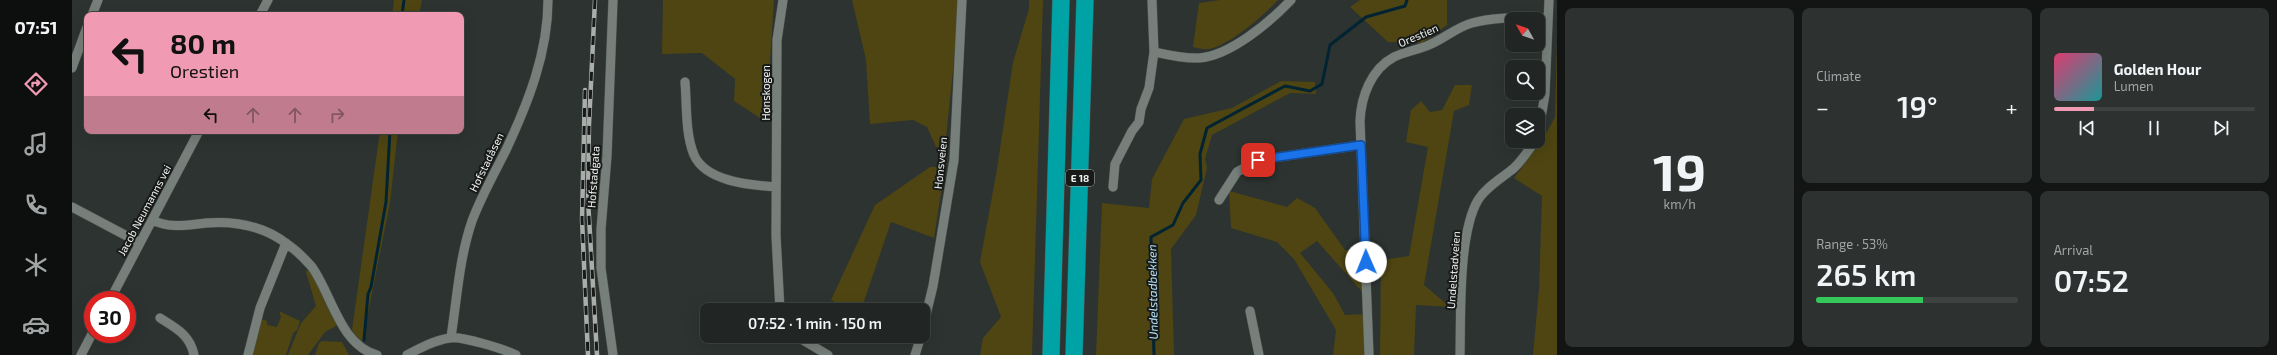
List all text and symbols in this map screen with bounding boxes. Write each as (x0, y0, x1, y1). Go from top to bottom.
north arrow (1505, 12, 1545, 52)
map controls (1505, 12, 1545, 148)
text: 07:51 (14, 16, 58, 38)
street label: Orestien (1396, 21, 1440, 49)
text: 80 m (170, 26, 236, 60)
icon: left (104, 28, 156, 80)
text: Orestien (170, 60, 239, 82)
button: search (1505, 60, 1545, 100)
text: Golden Hour (2114, 60, 2201, 78)
street label: Hønskogen (759, 65, 772, 121)
text: Climate (1816, 68, 1861, 84)
icon: directions (22, 70, 50, 98)
text: Lumen (2114, 78, 2154, 94)
text: 19° (1897, 88, 1938, 124)
text: − (1816, 94, 1829, 120)
text: + (2006, 94, 2018, 120)
icon: left (200, 104, 222, 126)
icon: ahead (242, 104, 264, 126)
icon: ahead (284, 104, 306, 126)
icon: right (326, 104, 348, 126)
button: layers (1505, 108, 1545, 148)
icon: previous (2076, 117, 2098, 139)
icon: pause (2143, 117, 2165, 139)
icon: next (2210, 117, 2232, 139)
icon: music (22, 130, 50, 158)
street label: Hofstadåsen (466, 130, 506, 194)
street label: Hønsveien (931, 136, 949, 190)
text: 19 (1653, 139, 1706, 201)
pin (1241, 143, 1275, 177)
street label: Hofstadgata (584, 145, 602, 209)
icon: arrive (1247, 149, 1269, 171)
street label: Jacob Neumanns vei (115, 163, 173, 257)
road number: E 18 (1066, 170, 1094, 186)
icon: phone (22, 191, 50, 219)
text: km/h (1664, 196, 1696, 212)
street label: Undelstadveien (1444, 231, 1462, 309)
text: Range · 53% (1816, 236, 1888, 252)
position arrow (1345, 241, 1387, 283)
text: Arrival (2054, 242, 2093, 258)
water label: Undelstadbekken (1144, 244, 1160, 340)
icon: climate (22, 251, 50, 279)
text: 265 km (1816, 256, 1916, 292)
text: 07:52 (2054, 262, 2129, 298)
speed limit sign: 30 (84, 291, 136, 343)
icon: car (22, 311, 50, 339)
text: 07:52 · 1 min · 150 m (748, 314, 882, 332)

